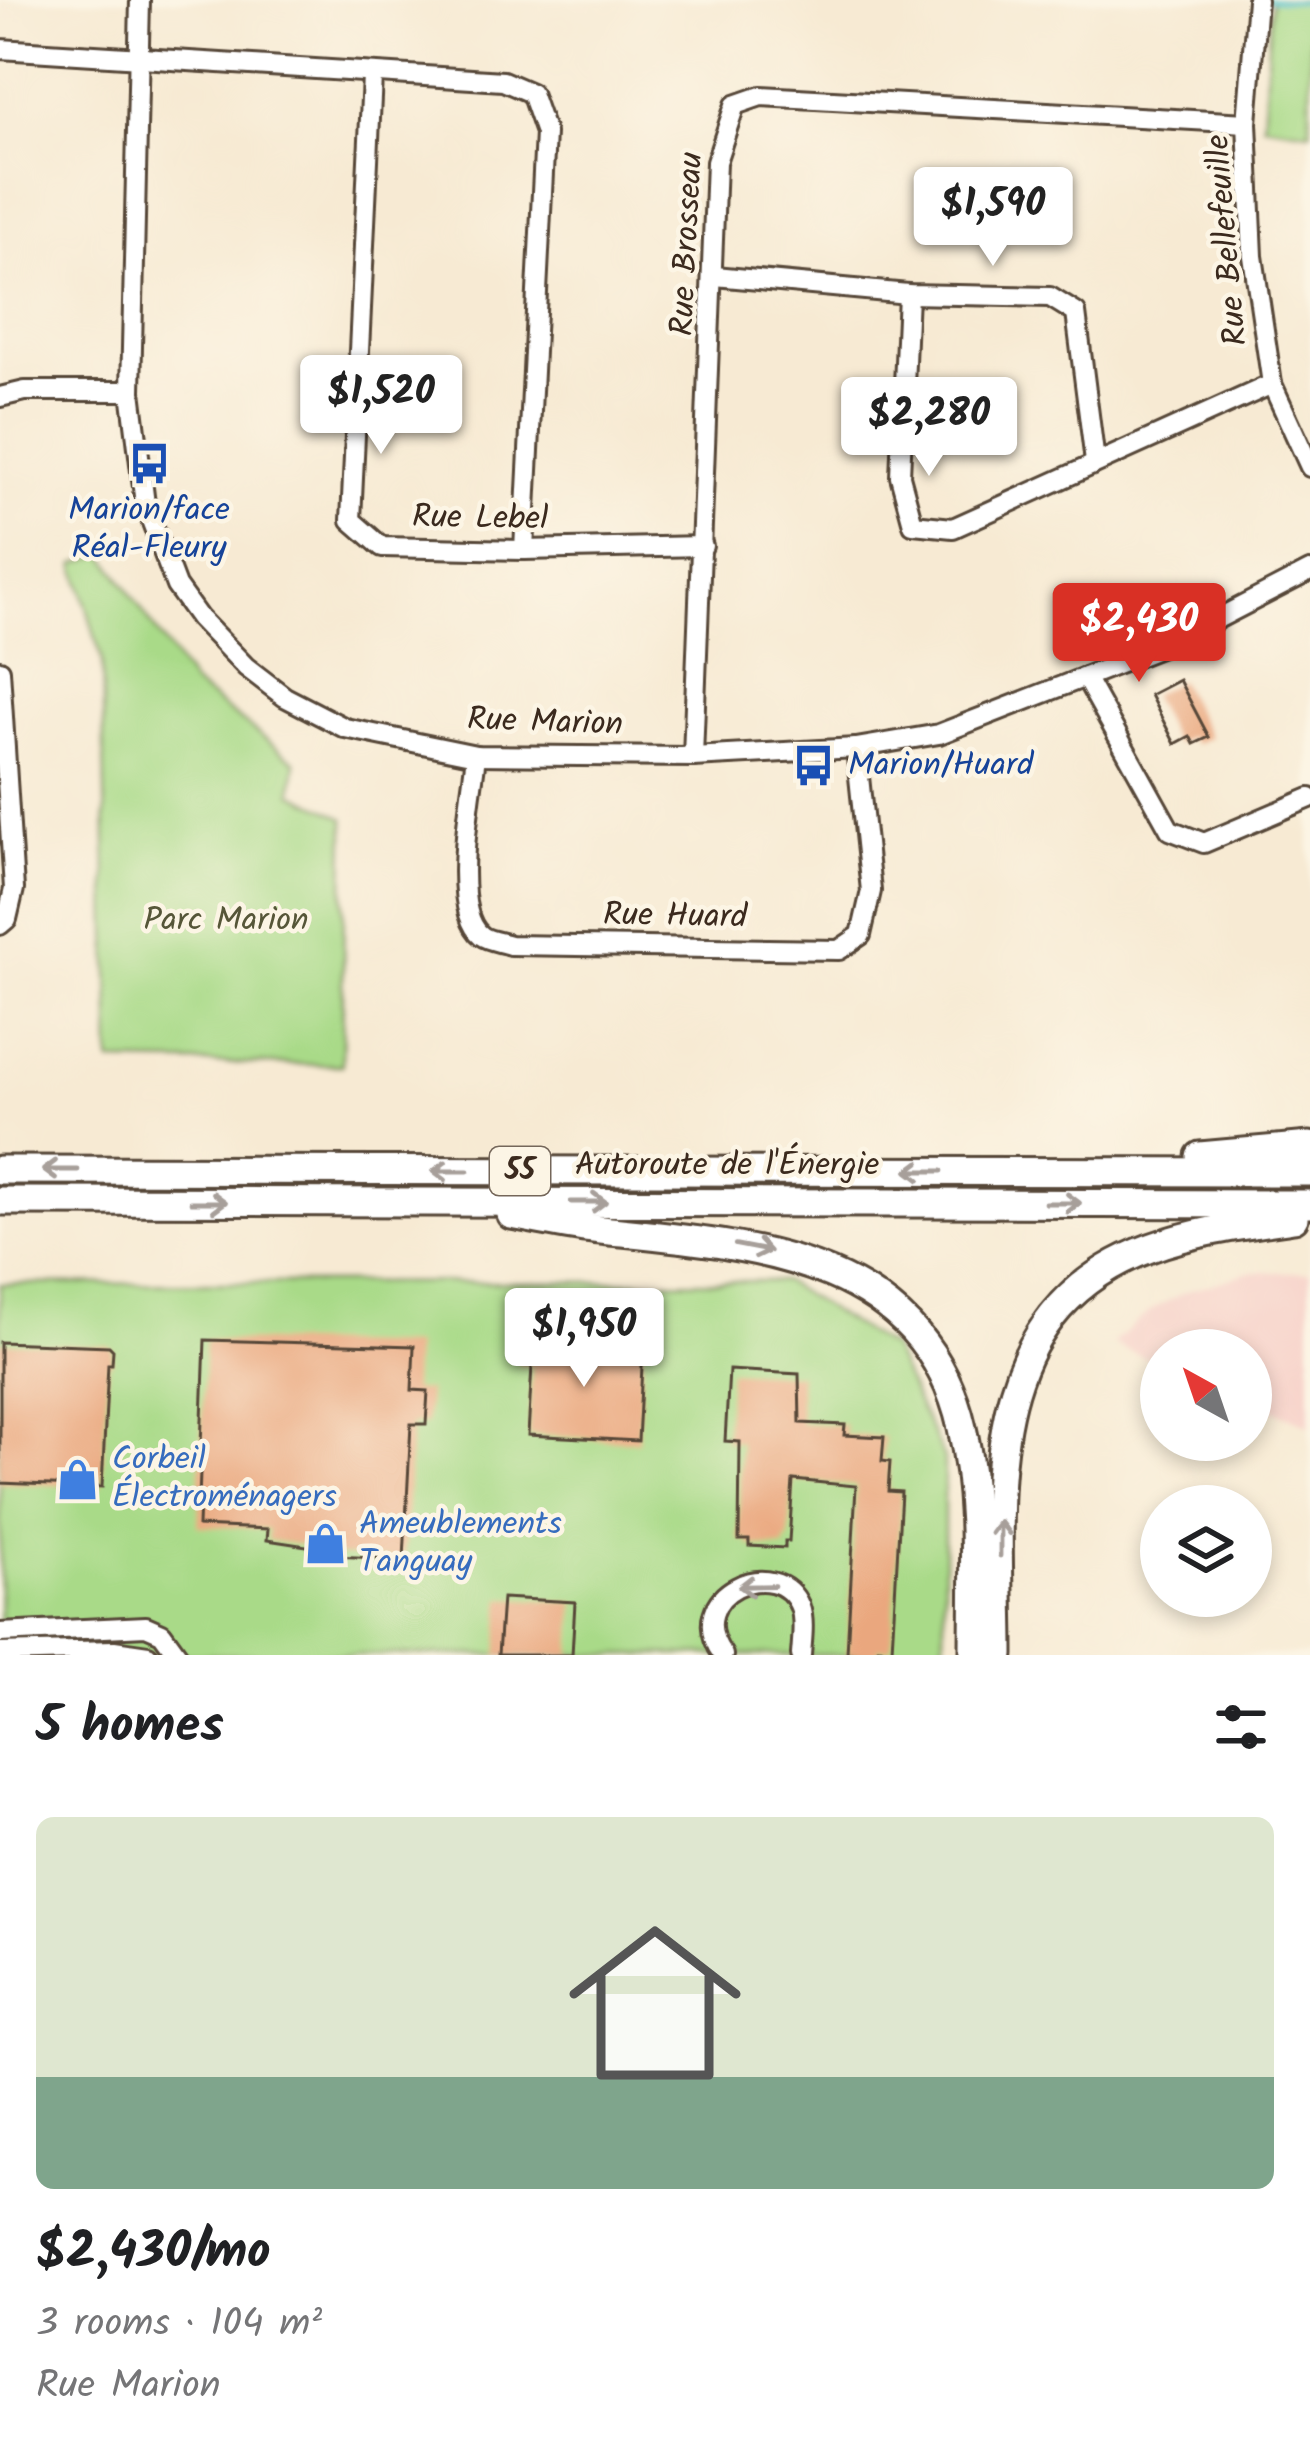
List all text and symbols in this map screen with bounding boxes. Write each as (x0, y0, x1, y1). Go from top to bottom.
street label: Rue Bellefeuille (1192, 132, 1264, 348)
street label: Rue Brosseau (657, 150, 719, 337)
pin: $1,590 (895, 167, 1091, 269)
text: $1,590 (941, 175, 1045, 237)
pin: $1,520 (283, 355, 479, 457)
text: $1,520 (327, 363, 435, 425)
pin: $2,280 (831, 377, 1027, 479)
text: $2,280 (868, 385, 990, 447)
bus stop icon: Marion/face Réal-Fleury (126, 440, 172, 486)
place label: Marion/face Réal-Fleury (68, 485, 230, 576)
street label: Rue Lebel (411, 491, 549, 547)
pin: $2,430 (1041, 583, 1237, 685)
text: $2,430 (1080, 591, 1198, 653)
street label: Rue Marion (466, 694, 624, 752)
place label: Marion/Huard (848, 740, 1035, 793)
bus stop icon: Marion/Huard (791, 743, 837, 789)
street label: Rue Huard (603, 889, 749, 945)
park label: Parc Marion (143, 895, 309, 948)
street label: Autoroute de l'Énergie (575, 1140, 880, 1193)
road number: 55 (490, 1147, 550, 1195)
one-way arrow (41, 1159, 80, 1181)
one-way arrow (431, 1160, 470, 1182)
one-way arrow (905, 1160, 944, 1182)
one-way arrow (189, 1191, 228, 1213)
one-way arrow (569, 1191, 608, 1213)
one-way arrow (1043, 1192, 1082, 1214)
one-way arrow (733, 1238, 772, 1260)
pin: $1,950 (486, 1288, 682, 1390)
text: $1,950 (532, 1296, 636, 1358)
north arrow (1140, 1329, 1272, 1461)
map controls (1140, 1329, 1272, 1617)
place label: Corbeil Électroménagers (112, 1434, 337, 1525)
shop icon: Corbeil Électroménagers (55, 1456, 101, 1502)
button: layers (1140, 1485, 1272, 1617)
place label: Ameublements Tanguay (359, 1499, 562, 1590)
one-way arrow (989, 1519, 1011, 1558)
shop icon: Ameublements Tanguay (302, 1521, 348, 1567)
one-way arrow (738, 1574, 777, 1597)
text: 5 homes (36, 1687, 224, 1768)
icon: filters (1208, 1694, 1274, 1760)
icon: home (547, 1895, 763, 2111)
text: $2,430/mo (36, 2213, 271, 2294)
text: 3 rooms · 104 m² (36, 2294, 322, 2356)
text: Rue Marion (36, 2356, 220, 2418)

